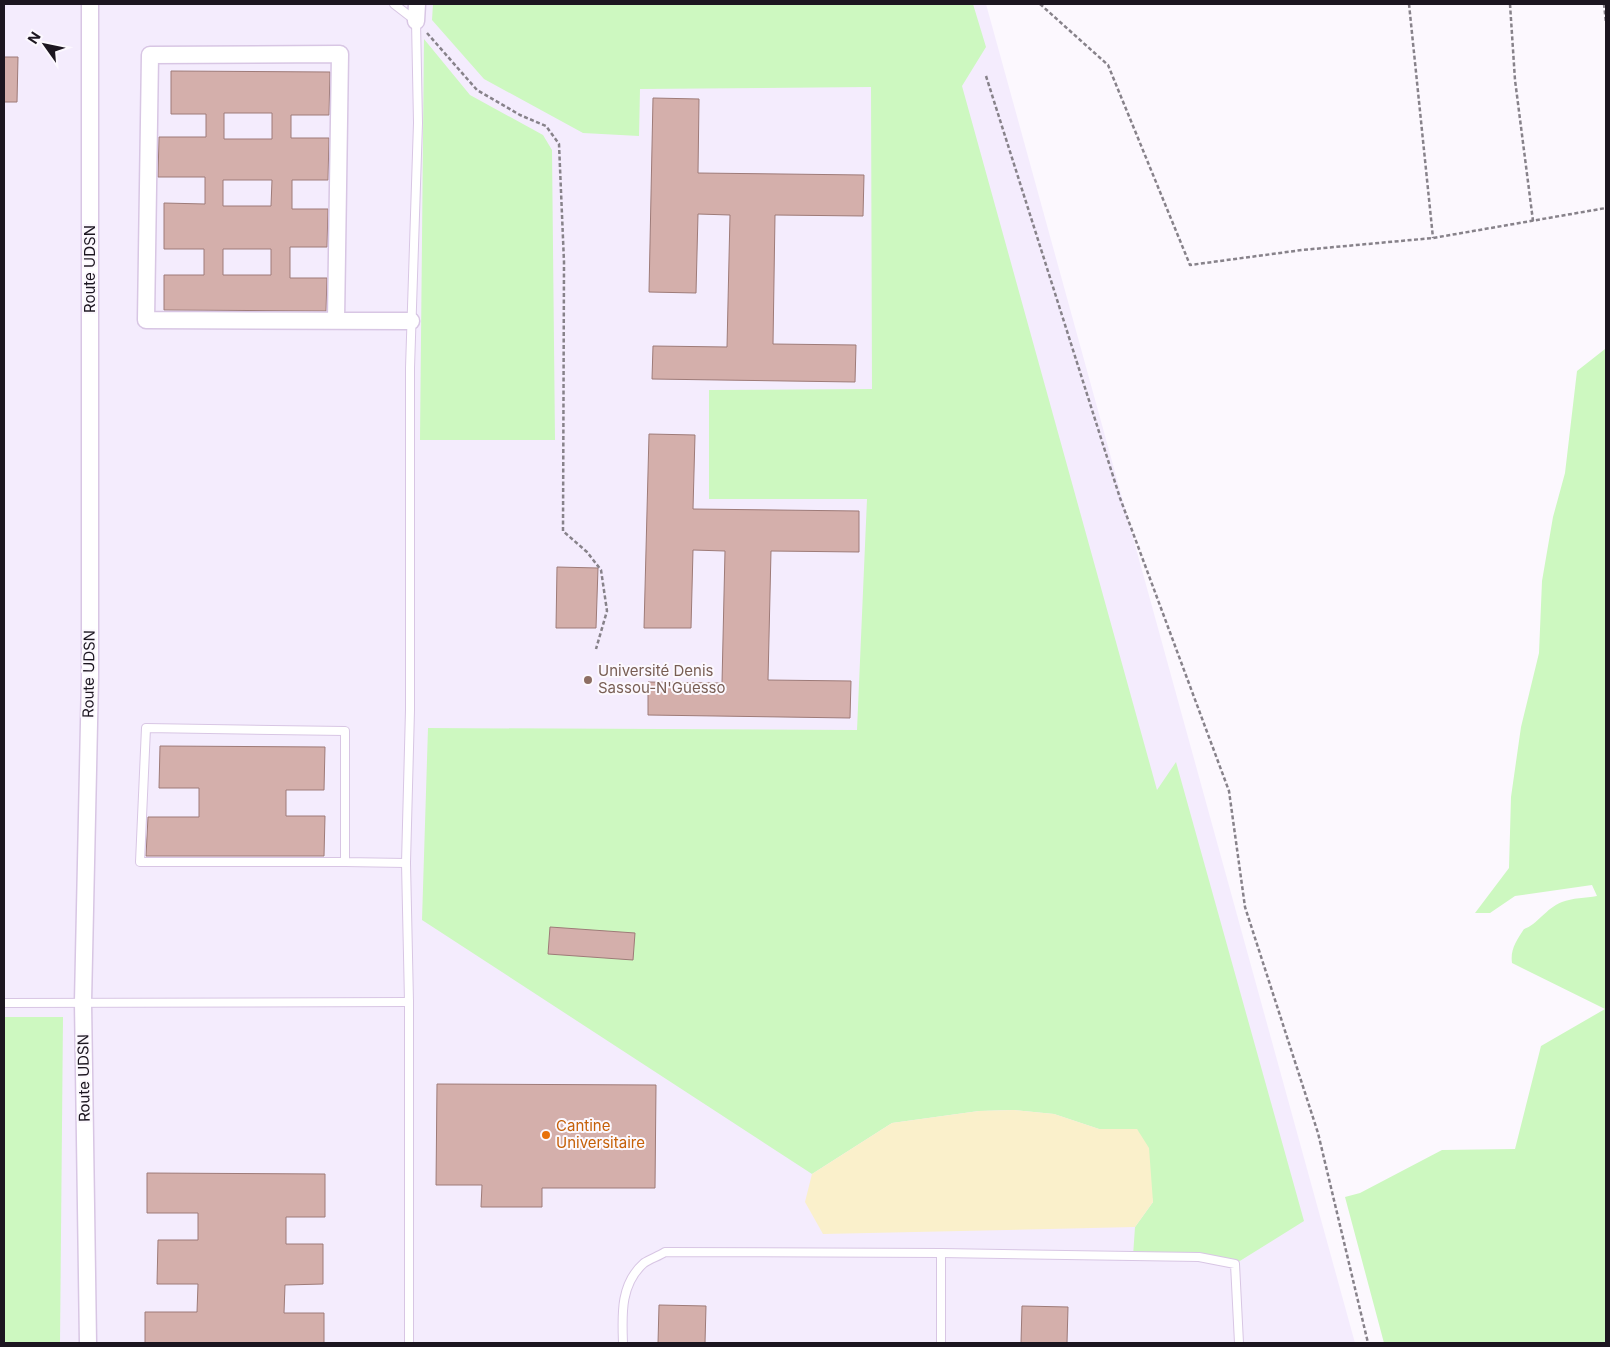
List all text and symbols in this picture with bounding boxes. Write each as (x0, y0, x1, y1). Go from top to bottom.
north arrow (20, 20, 70, 70)
text: N (24, 29, 44, 47)
street label: Route UDSN (80, 225, 99, 313)
street label: Route UDSN (78, 630, 99, 718)
place label: Université Denis Sassou-N'Guesso (598, 661, 726, 697)
marker: Université Denis Sassou-N'Guesso (582, 674, 594, 686)
street label: Route UDSN (73, 1034, 94, 1122)
place label: Cantine Universitaire (556, 1116, 645, 1152)
marker: Cantine Universitaire (540, 1129, 552, 1141)

